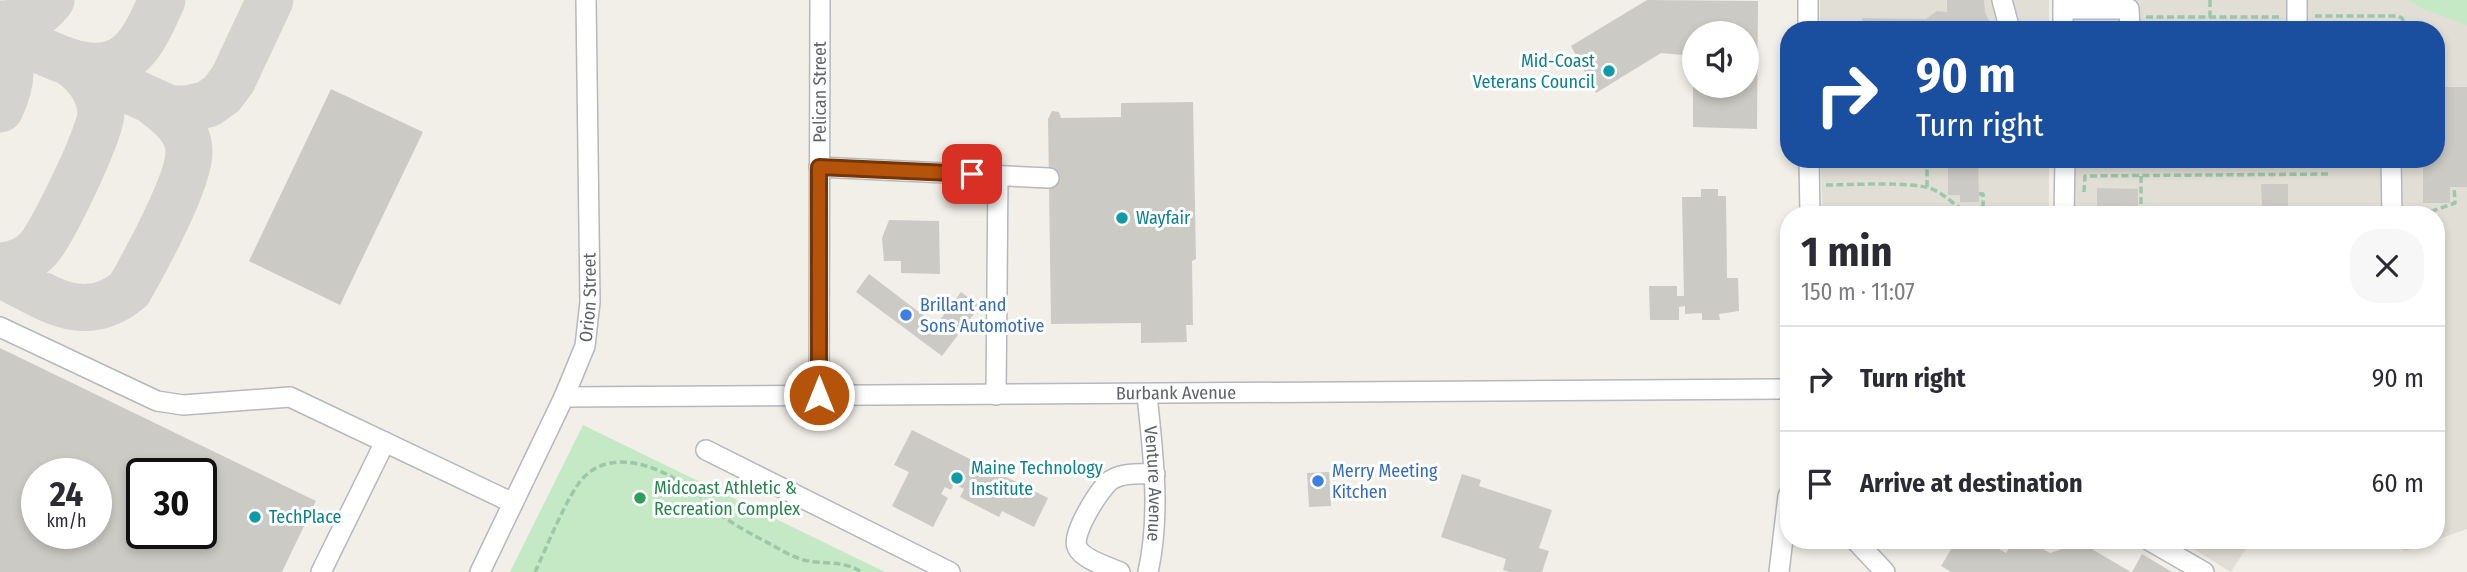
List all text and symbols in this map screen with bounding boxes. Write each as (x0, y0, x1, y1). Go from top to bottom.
map controls (1682, 21, 1759, 98)
button: sound (1682, 21, 1759, 98)
street label: Pelican Street (809, 41, 831, 143)
text: 90 m (1916, 46, 2016, 105)
icon: right (1801, 49, 1892, 140)
place label: Mid-Coast Veterans Council (1473, 50, 1595, 93)
marker: Mid-Coast Veterans Council (1601, 63, 1617, 79)
text: Turn right (1916, 106, 2043, 144)
pin (942, 144, 1002, 204)
icon: arrive (953, 155, 991, 193)
place label: Wayfair (1136, 207, 1191, 229)
marker: Wayfair (1114, 210, 1130, 226)
text: 1 min (1801, 227, 1892, 277)
button: close (2350, 229, 2424, 303)
street label: Orion Street (575, 252, 601, 343)
text: 150 m · 11:07 (1801, 278, 1915, 306)
place label: Brillant and Sons Automotive (920, 294, 1044, 337)
marker: Brillant and Sons Automotive (898, 307, 914, 323)
position arrow (782, 358, 856, 432)
icon: right (1801, 360, 1839, 398)
text: Turn right (1860, 363, 1966, 394)
text: 90 m (2372, 363, 2424, 394)
street label: Burbank Avenue (1116, 382, 1236, 404)
street label: Venture Avenue (1139, 425, 1166, 542)
place label: Maine Technology Institute (971, 457, 1103, 500)
speed limit sign: 30 (126, 458, 217, 549)
place label: Merry Meeting Kitchen (1332, 460, 1438, 503)
icon: arrive (1801, 465, 1839, 503)
text: Arrive at destination (1860, 468, 2083, 499)
text: 60 m (2371, 468, 2424, 499)
marker: Maine Technology Institute (949, 470, 965, 486)
text: 24 (50, 473, 83, 515)
marker: Merry Meeting Kitchen (1310, 473, 1326, 489)
place label: Midcoast Athletic & Recreation Complex (654, 477, 800, 520)
marker: Midcoast Athletic & Recreation Complex (632, 490, 648, 506)
place label: TechPlace (269, 506, 342, 528)
marker: TechPlace (247, 509, 263, 525)
text: km/h (46, 510, 87, 532)

